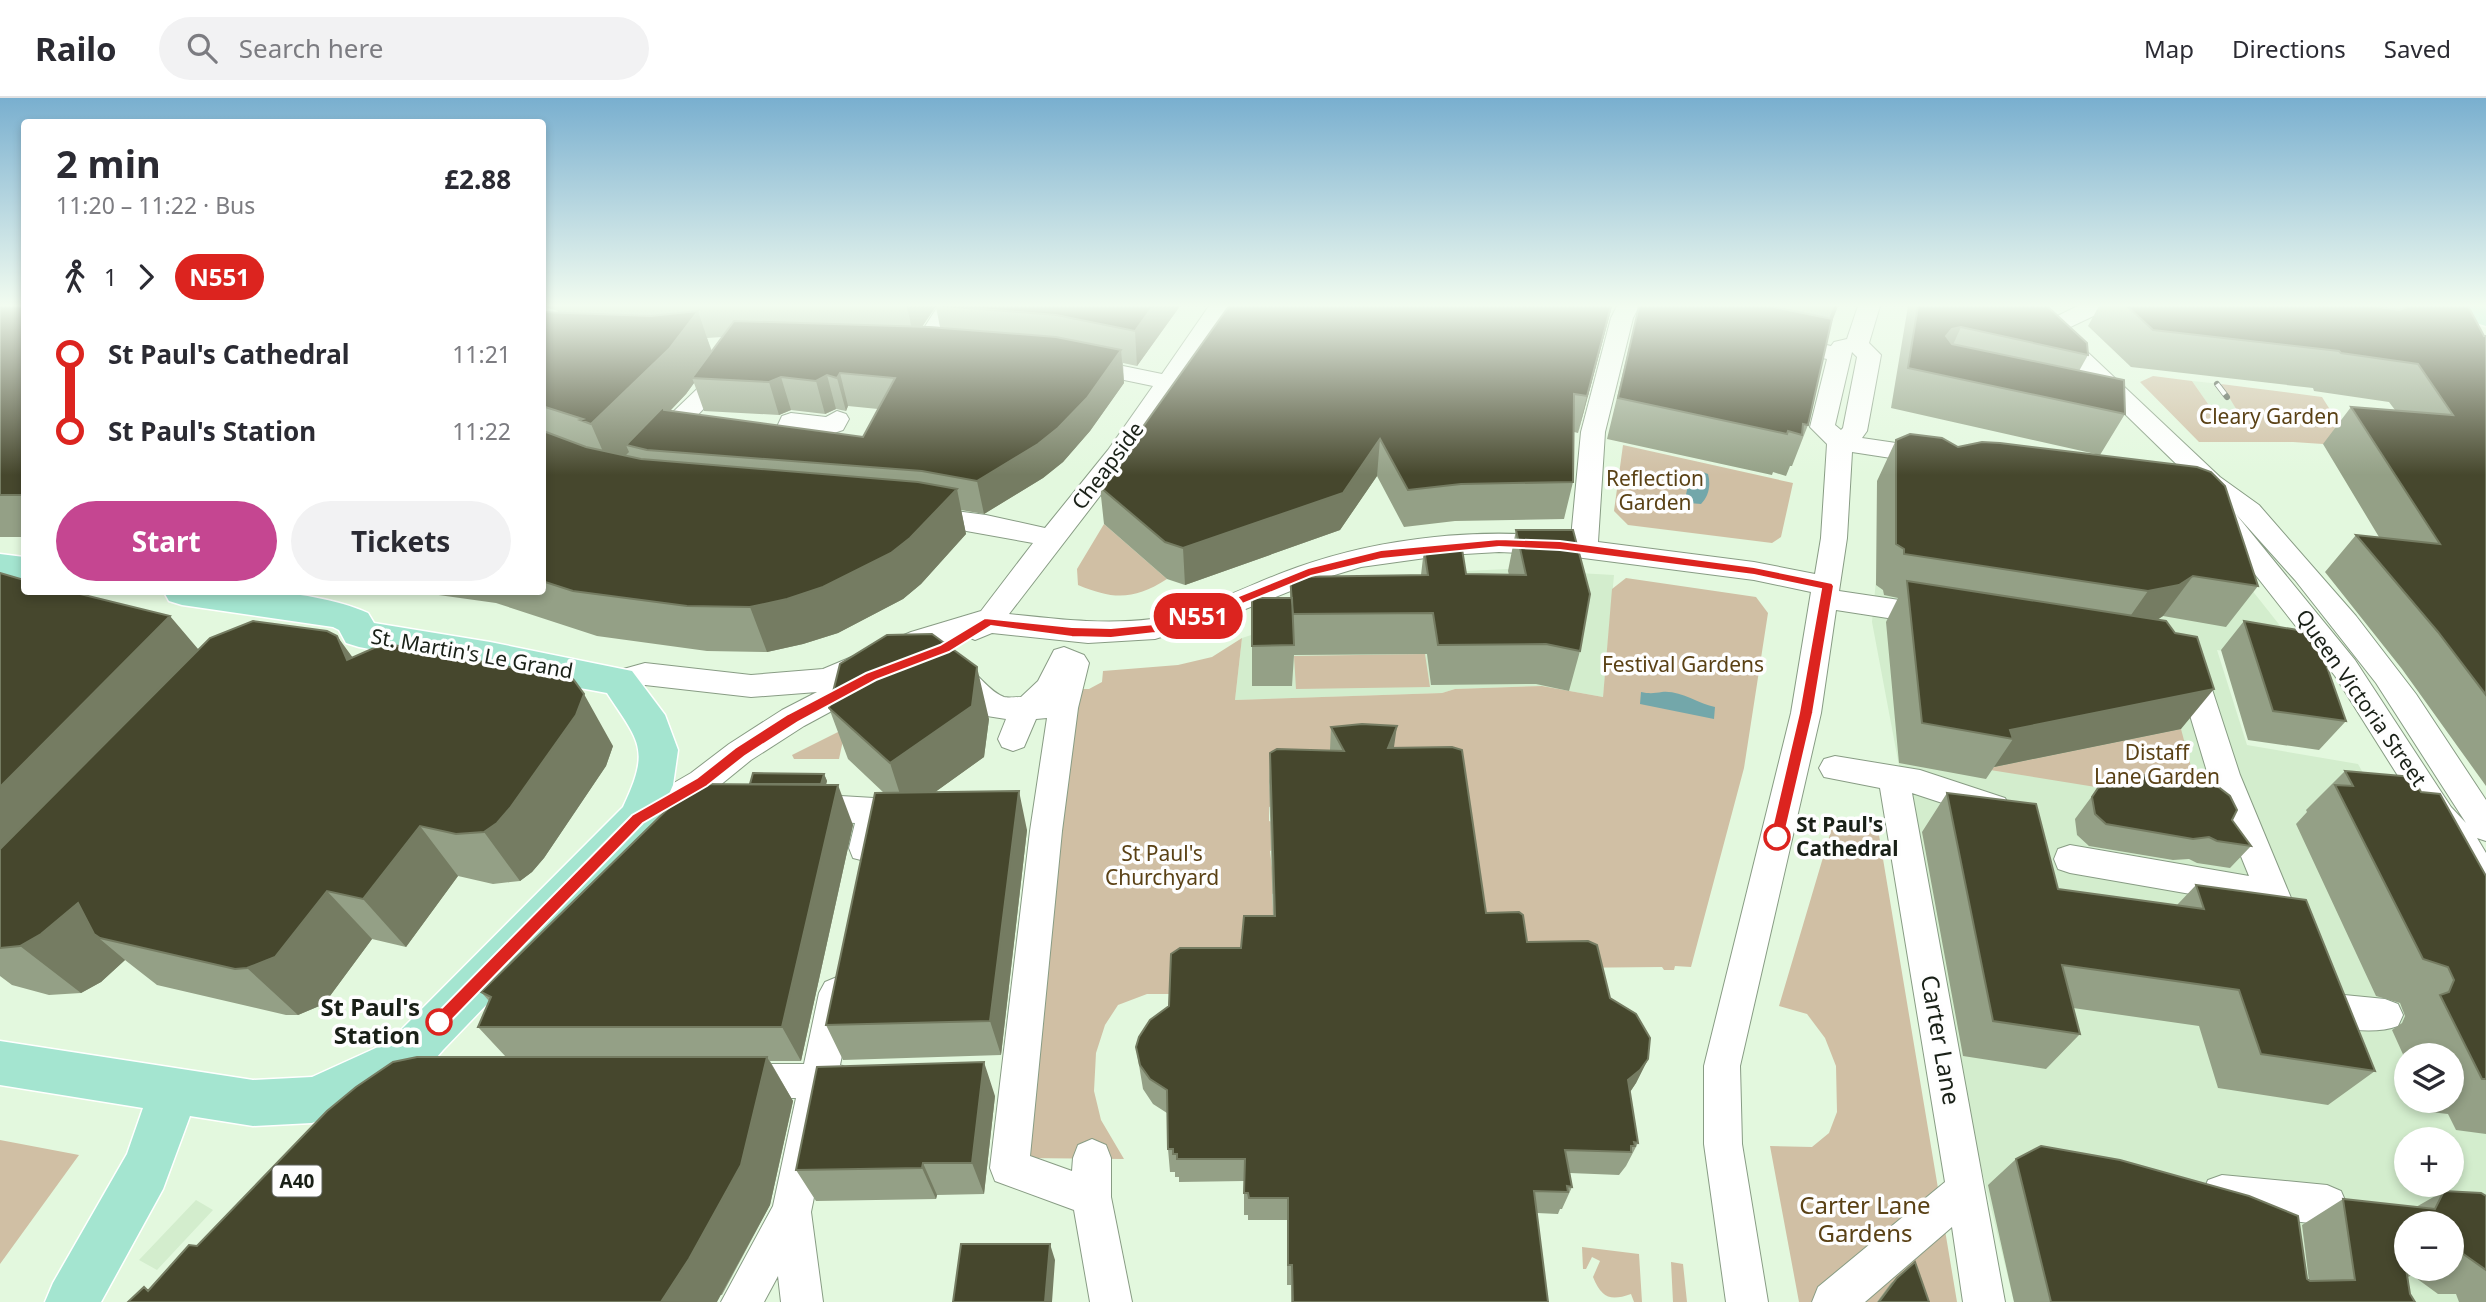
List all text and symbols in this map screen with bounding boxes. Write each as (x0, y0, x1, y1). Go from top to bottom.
search box (159, 17, 649, 80)
text: Railo (35, 26, 117, 71)
icon: search (183, 29, 221, 67)
text: Search here (239, 30, 383, 66)
text: Map (2144, 32, 2194, 65)
text: Directions (2232, 32, 2346, 65)
text: Saved (2384, 32, 2451, 65)
text: 2 min (56, 137, 161, 189)
text: £2.88 (444, 161, 511, 197)
text: 11:20 – 11:22 · Bus (56, 189, 255, 221)
icon: walk (56, 258, 94, 296)
icon: forward (127, 258, 165, 296)
text: N551 (189, 260, 250, 293)
text: 1 (104, 261, 117, 293)
text: St Paul's Cathedral (108, 336, 350, 372)
text: 11:21 (452, 338, 511, 370)
park label: Cleary Garden (2199, 402, 2339, 430)
text: St Paul's Station (108, 413, 316, 449)
text: 11:22 (452, 415, 511, 447)
street label: Cheapside (1065, 416, 1149, 515)
park label: Reflection Garden (1606, 464, 1704, 516)
button: Start (56, 501, 277, 581)
button: Tickets (291, 501, 511, 581)
line badge: N551 (1149, 593, 1247, 639)
text: N551 (1168, 599, 1228, 632)
street label: Queen Victoria Street (2290, 603, 2434, 792)
street label: St. Martin's Le Grand (369, 621, 575, 685)
park label: Festival Gardens (1602, 650, 1764, 678)
park label: Distaff Lane Garden (2094, 738, 2220, 790)
place label: St Paul's Cathedral (1796, 810, 1898, 862)
marker: St Paul's Cathedral (1764, 824, 1790, 850)
park label: St Paul's Churchyard (1105, 839, 1219, 891)
street label: Carter Lane (1914, 972, 1969, 1107)
place label: St Paul's Station (320, 990, 420, 1051)
marker: St Paul's Station (426, 1009, 452, 1035)
map controls (2394, 1043, 2464, 1281)
button: layers (2394, 1043, 2464, 1113)
button: + (2394, 1127, 2464, 1197)
road number: A40 (272, 1166, 322, 1196)
park label: Carter Lane Gardens (1799, 1188, 1931, 1249)
button: − (2394, 1211, 2464, 1281)

